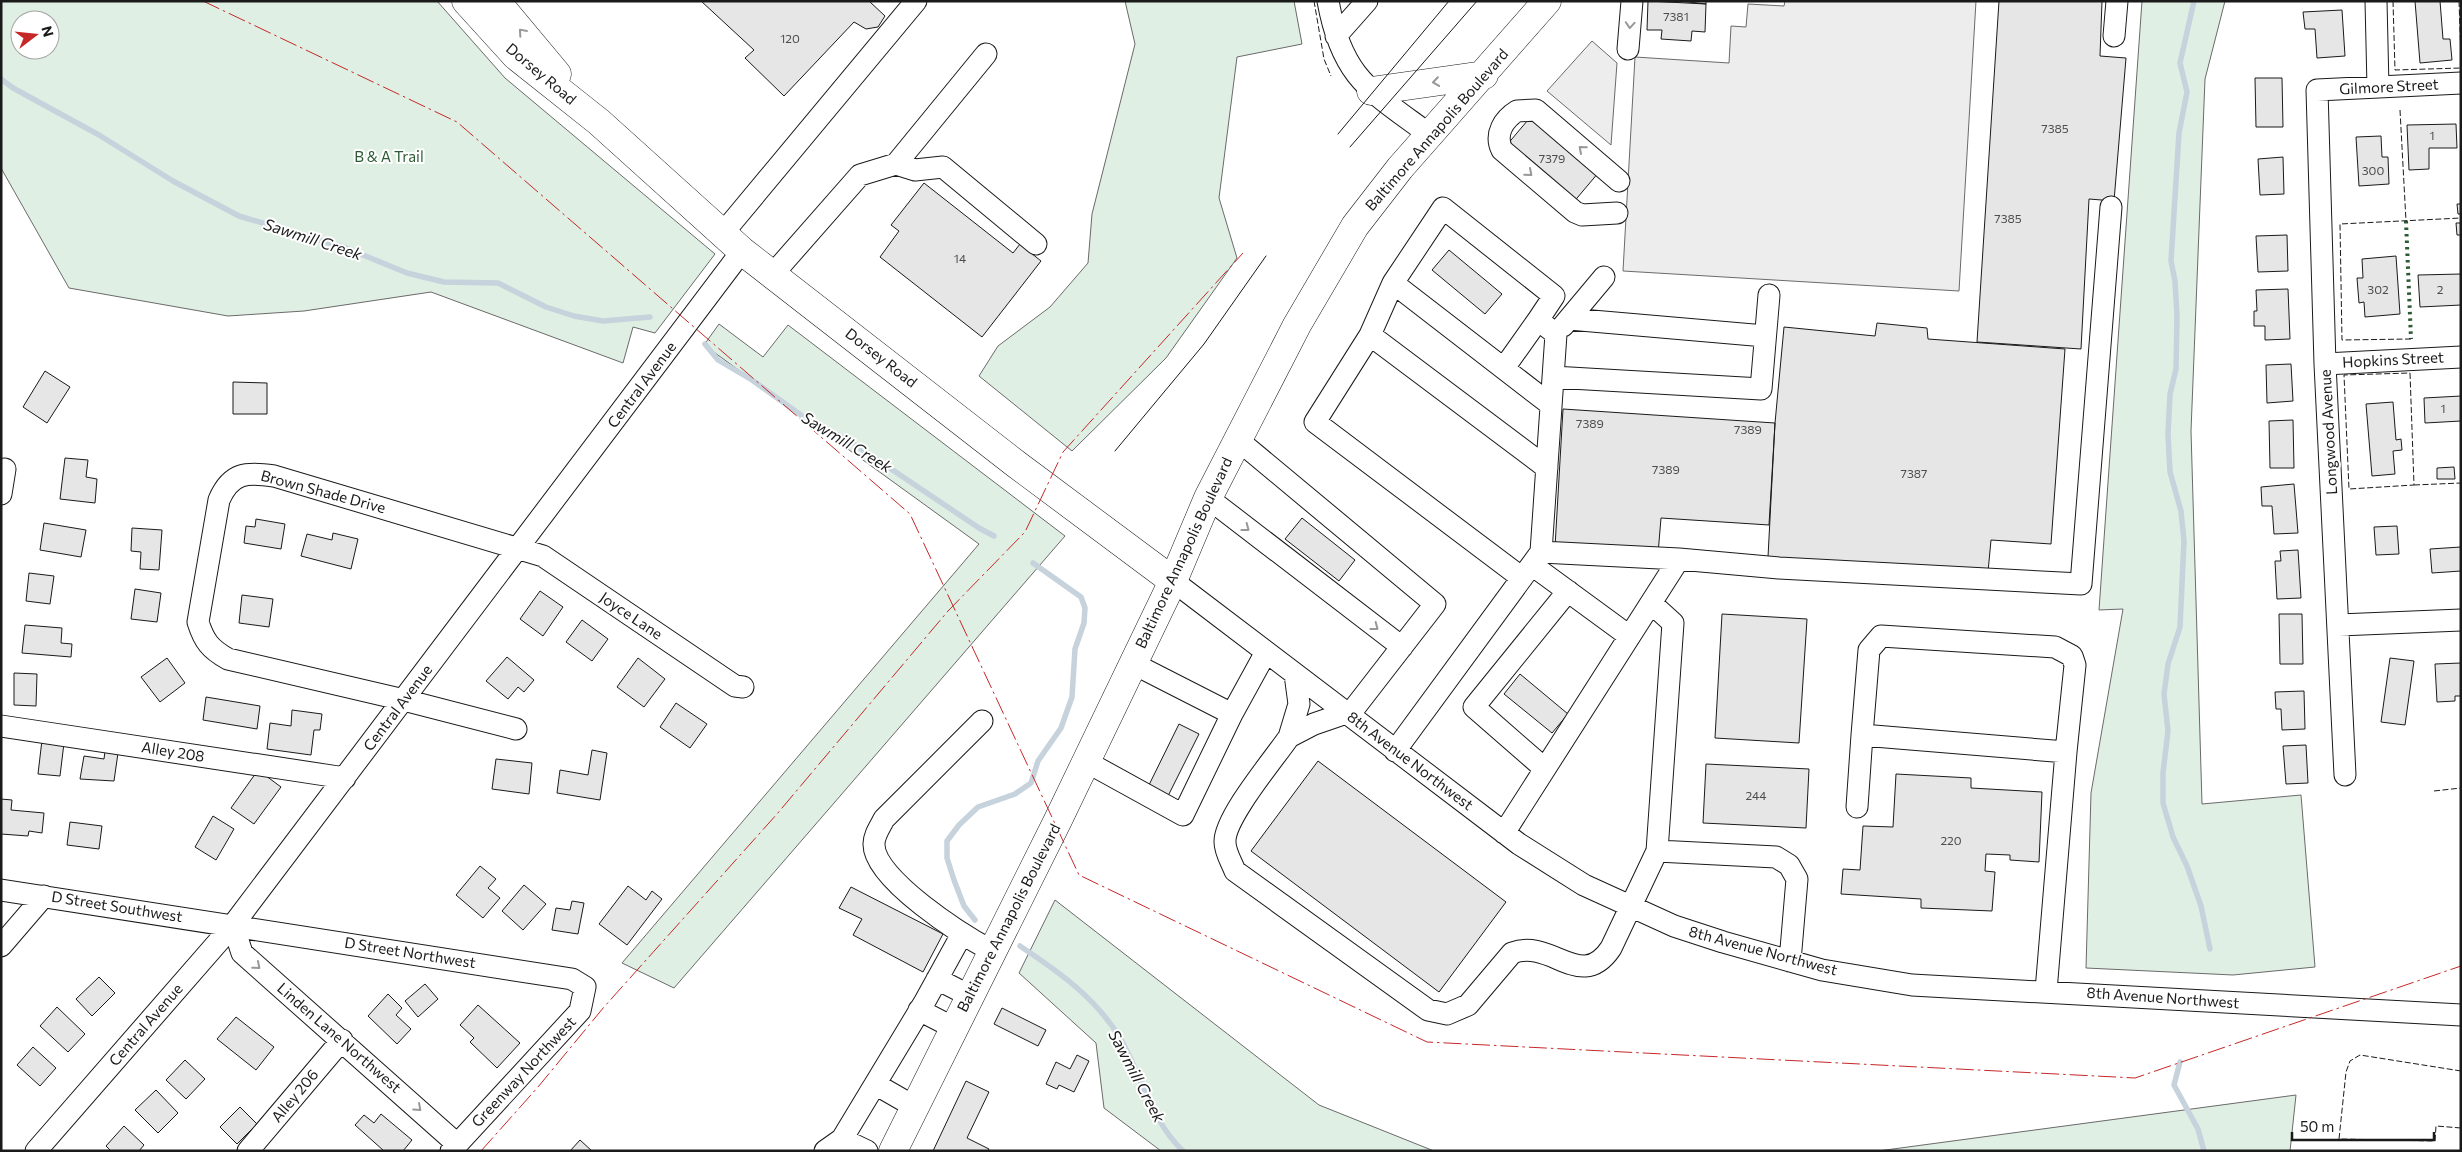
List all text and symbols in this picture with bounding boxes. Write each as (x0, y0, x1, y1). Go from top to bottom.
house number: 7381 (1663, 9, 1689, 23)
north arrow (10, 10, 60, 60)
one-way arrow (1624, 21, 1635, 29)
text: N (38, 24, 58, 39)
one-way arrow (519, 29, 528, 38)
house number: 120 (780, 31, 800, 45)
street label: Dorsey Road (503, 39, 580, 108)
street label: Baltimore Annapolis Boulevard (1361, 45, 1512, 214)
street label: Gilmore Street (2339, 74, 2439, 98)
one-way arrow (1431, 76, 1439, 87)
house number: 7385 (2041, 121, 2069, 135)
house number: 1 (2429, 128, 2435, 142)
one-way arrow (1579, 146, 1588, 155)
park label: B & A Trail (354, 147, 424, 165)
house number: 7379 (1539, 151, 1565, 165)
house number: 300 (2362, 163, 2384, 177)
one-way arrow (1524, 167, 1533, 176)
house number: 7385 (1994, 211, 2022, 225)
water label: Sawmill Creek (262, 214, 365, 263)
house number: 14 (954, 251, 966, 265)
house number: 302 (2367, 282, 2389, 296)
house number: 2 (2437, 282, 2444, 296)
street label: Dorsey Road (842, 324, 921, 391)
street label: Central Avenue (603, 338, 680, 431)
street label: Hopkins Street (2342, 347, 2444, 371)
street label: Longwood Avenue (2316, 369, 2340, 495)
house number: 1 (2440, 401, 2446, 415)
water label: Sawmill Creek (799, 407, 896, 476)
house number: 7389 (1576, 416, 1604, 430)
house number: 7389 (1734, 422, 1762, 436)
street label: Baltimore Annapolis Boulevard (1131, 454, 1235, 651)
house number: 7389 (1652, 462, 1680, 476)
street label: Brown Shade Drive (259, 466, 388, 516)
house number: 7387 (1901, 466, 1927, 480)
one-way arrow (1240, 522, 1250, 531)
street label: Joyce Lane (597, 588, 666, 643)
one-way arrow (1369, 621, 1378, 629)
street label: Central Avenue (359, 661, 436, 754)
street label: 8th Avenue Northwest (1344, 707, 1477, 813)
street label: Alley 208 (140, 737, 206, 765)
house number: 244 (1746, 788, 1766, 802)
street label: Baltimore Annapolis Boulevard (953, 820, 1064, 1015)
house number: 220 (1940, 833, 1962, 847)
street label: D Street Southwest (50, 887, 184, 925)
street label: 8th Avenue Northwest (1687, 922, 1839, 979)
street label: D Street Northwest (343, 933, 477, 971)
one-way arrow (251, 960, 260, 969)
street label: Central Avenue (105, 979, 186, 1069)
street label: Linden Lane Northwest (274, 979, 405, 1096)
street label: 8th Avenue Northwest (2086, 983, 2240, 1011)
street label: Greenway Northwest (467, 1012, 579, 1130)
water label: Sawmill Creek (1105, 1026, 1170, 1126)
street label: Alley 206 (267, 1065, 322, 1125)
one-way arrow (412, 1102, 421, 1111)
scale bar (2292, 1110, 2434, 1142)
text: 50 m (2300, 1117, 2334, 1135)

